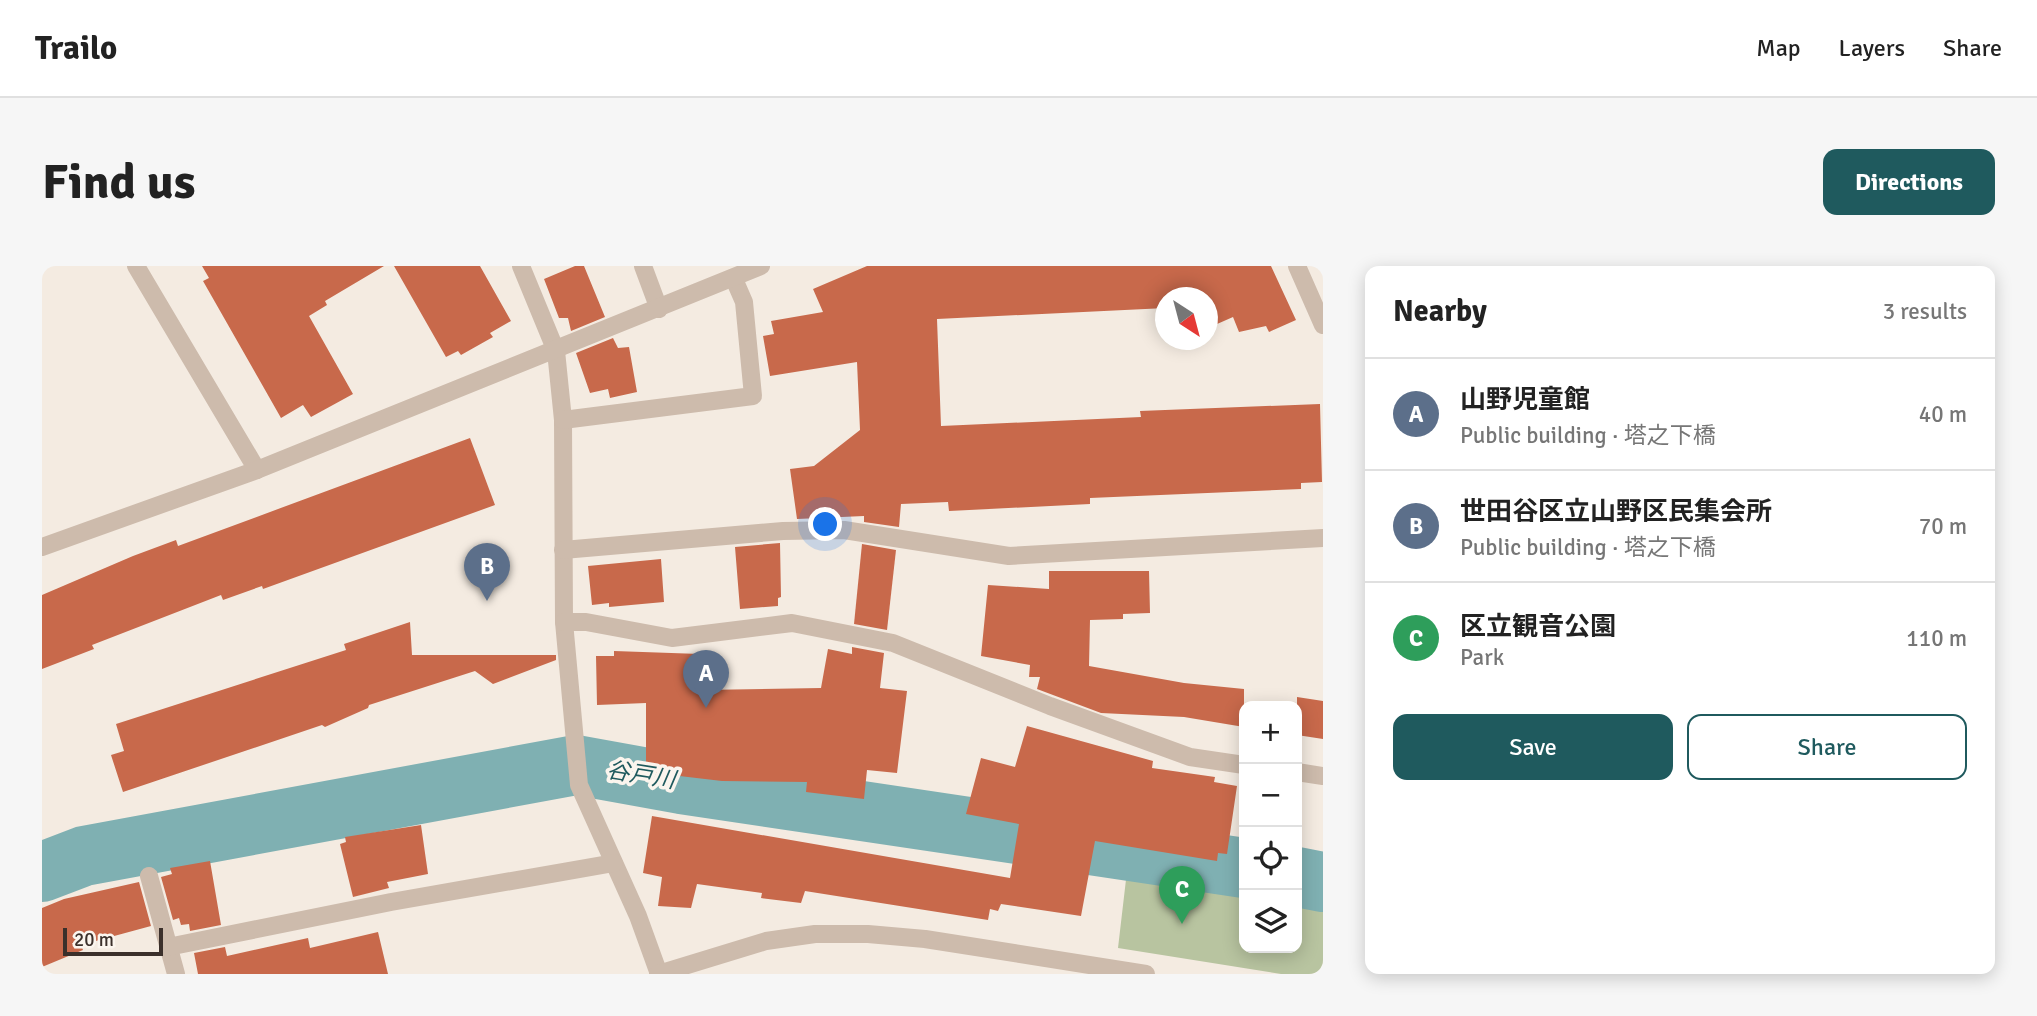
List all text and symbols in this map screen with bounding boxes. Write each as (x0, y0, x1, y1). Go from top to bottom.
text: Trailo (35, 28, 117, 69)
text: Map (1756, 33, 1801, 63)
text: Layers (1839, 33, 1905, 63)
text: Share (1943, 33, 2002, 63)
button: Directions (1823, 149, 1995, 215)
text: Find us (42, 152, 195, 212)
north arrow (1155, 287, 1218, 350)
text: Nearby (1393, 293, 1487, 330)
text: 3 results (1883, 297, 1967, 326)
text: 山野児童館 (1460, 384, 1590, 416)
text: A (1409, 400, 1423, 429)
text: 40 m (1919, 400, 1967, 429)
text: Public building · 塔之下橋 (1460, 421, 1716, 450)
text: 世田谷区立山野区民集会所 (1460, 496, 1772, 528)
your location (808, 507, 842, 541)
text: B (1409, 512, 1423, 541)
text: 70 m (1919, 512, 1967, 541)
text: Public building · 塔之下橋 (1460, 533, 1716, 562)
pin: B (464, 543, 510, 601)
text: 区立観音公園 (1460, 611, 1616, 643)
text: C (1409, 624, 1423, 653)
text: 110 m (1906, 624, 1967, 653)
text: Park (1460, 643, 1504, 672)
pin: A (683, 650, 729, 708)
map controls (1239, 701, 1302, 953)
button: + (1239, 701, 1302, 764)
button: Save (1393, 714, 1673, 780)
button: Share (1687, 714, 1967, 780)
water label: 谷戸川 (605, 755, 680, 795)
button: − (1239, 764, 1302, 827)
button: locate (1239, 827, 1302, 890)
pin: C (1159, 866, 1205, 924)
button: layers (1239, 890, 1302, 953)
scale bar (63, 925, 163, 957)
text: 20 m (74, 928, 114, 952)

